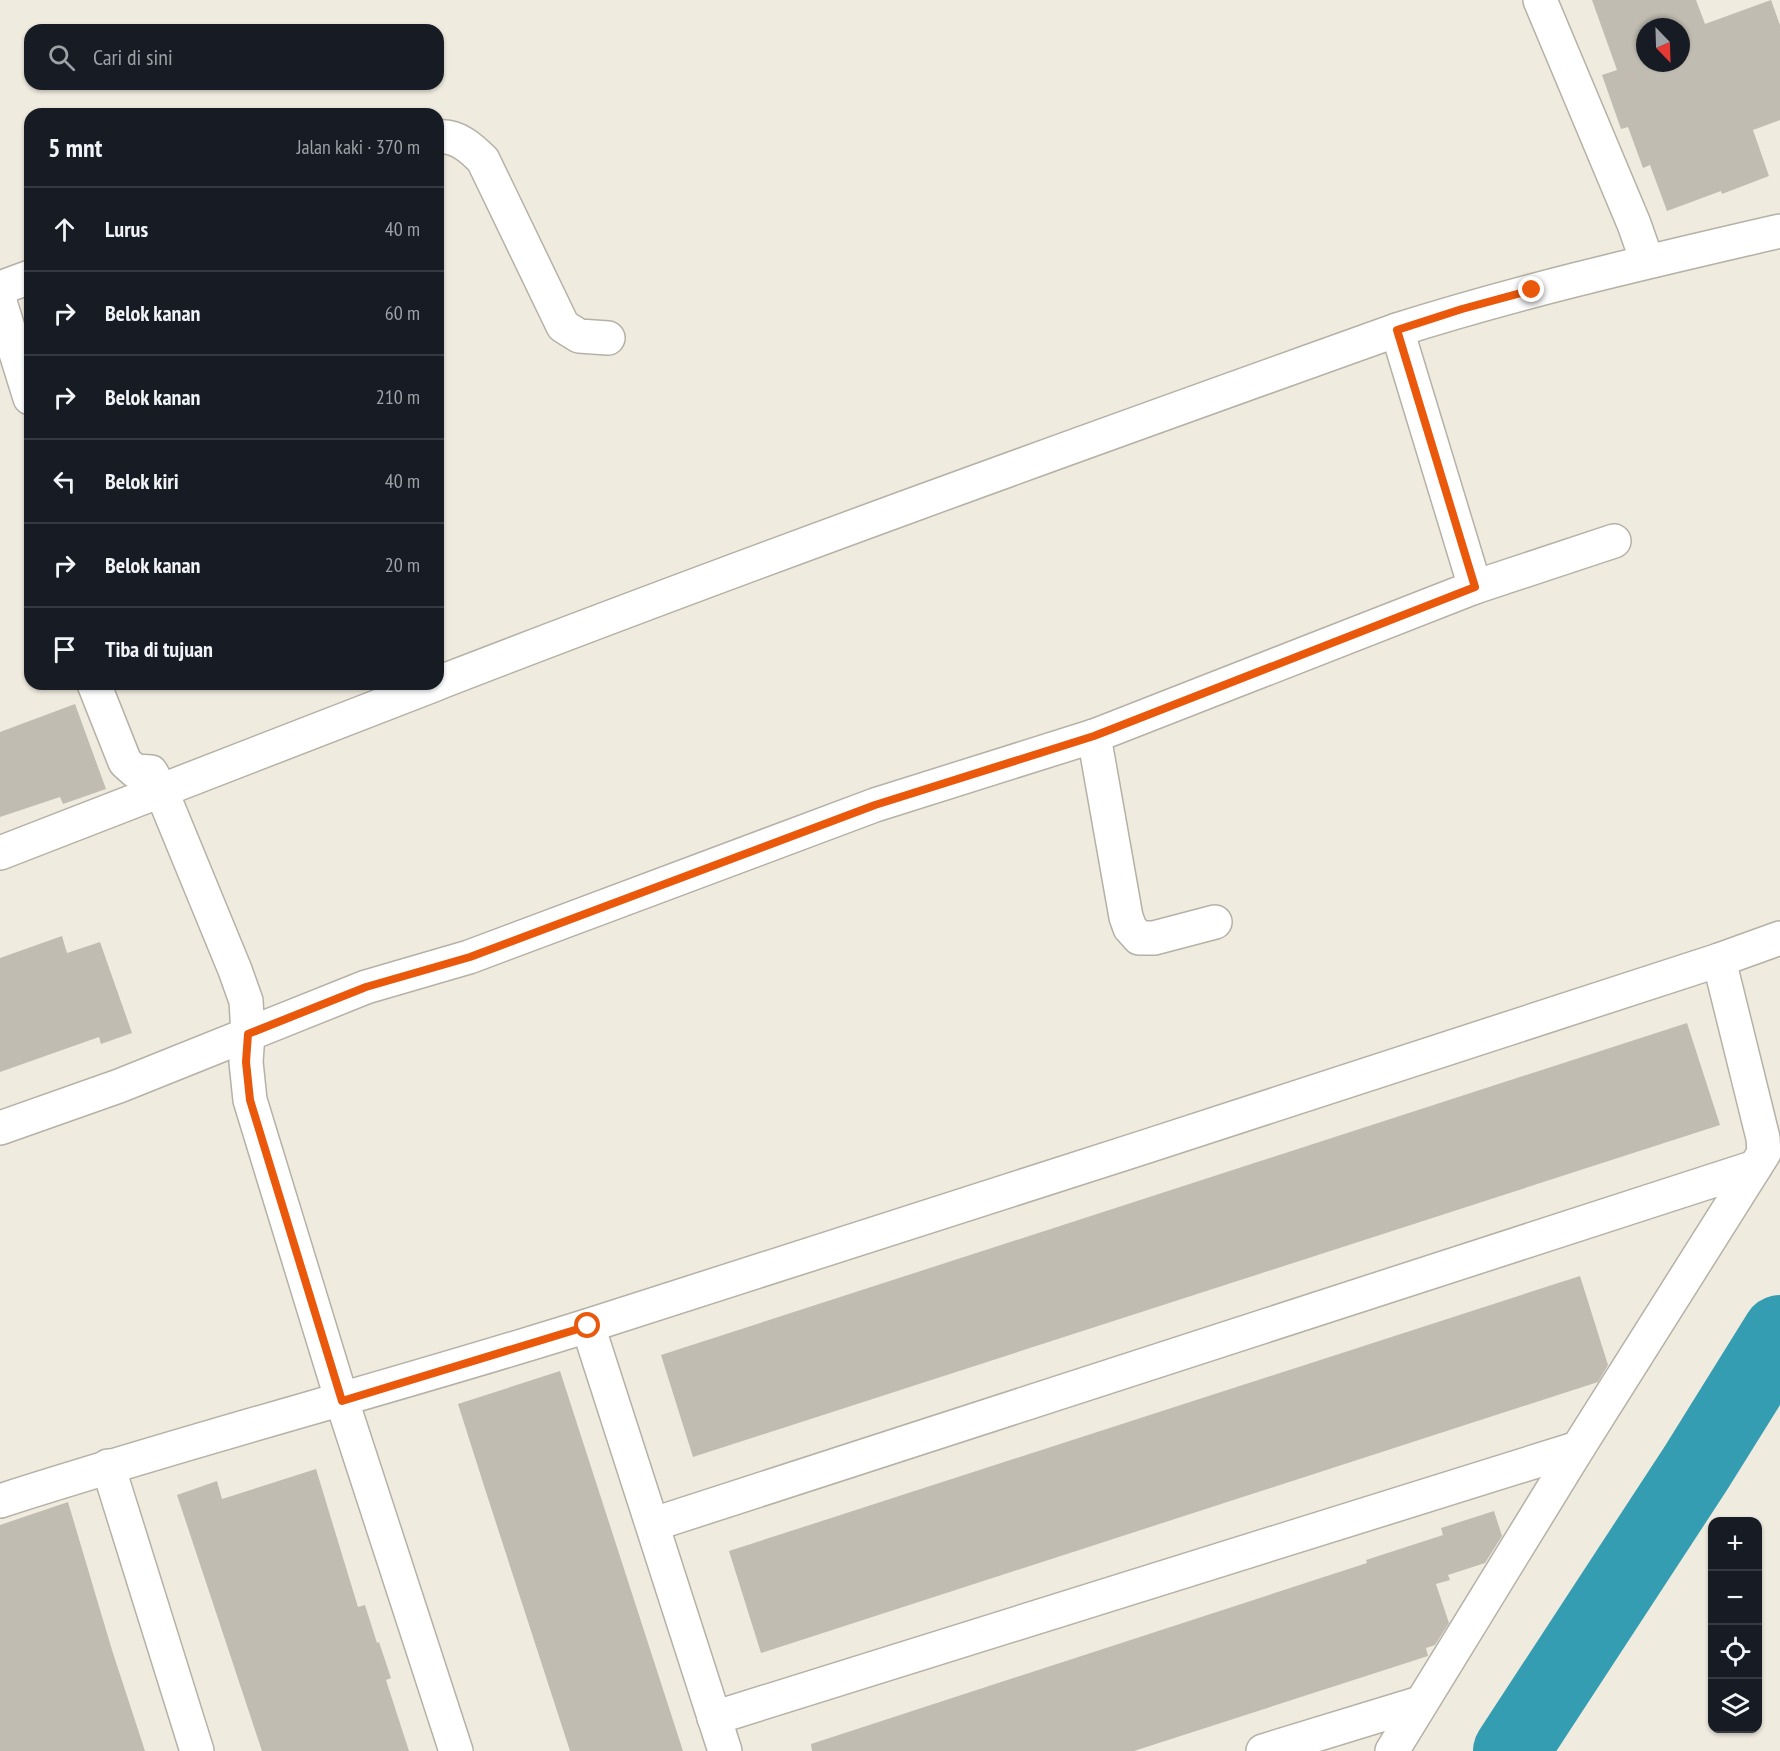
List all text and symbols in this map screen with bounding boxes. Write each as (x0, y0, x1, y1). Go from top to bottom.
north arrow (1636, 18, 1690, 72)
search box (24, 24, 444, 90)
icon: search (45, 41, 78, 74)
text: Cari di sini (93, 43, 173, 71)
text: 5 mnt (48, 131, 102, 164)
text: Jalan kaki · 370 m (297, 134, 420, 160)
icon: ahead (48, 213, 81, 246)
text: Lurus (105, 215, 148, 243)
text: 40 m (385, 216, 420, 242)
route end (1518, 276, 1544, 302)
icon: right (48, 297, 81, 330)
text: Belok kanan (105, 299, 200, 327)
text: 60 m (385, 300, 420, 326)
icon: right (48, 381, 81, 414)
text: Belok kanan (105, 383, 200, 411)
text: 210 m (376, 384, 420, 410)
icon: left (48, 465, 81, 498)
text: Belok kiri (105, 467, 179, 495)
text: 40 m (385, 468, 420, 494)
icon: right (48, 549, 81, 582)
text: Belok kanan (105, 551, 200, 579)
text: 20 m (385, 552, 420, 578)
icon: arrive (48, 633, 81, 666)
text: Tiba di tujuan (105, 635, 213, 663)
route start (574, 1312, 600, 1338)
map controls (1708, 1517, 1762, 1733)
button: + (1708, 1517, 1762, 1571)
button: − (1708, 1571, 1762, 1625)
button: locate (1708, 1625, 1762, 1679)
button: layers (1708, 1679, 1762, 1733)

